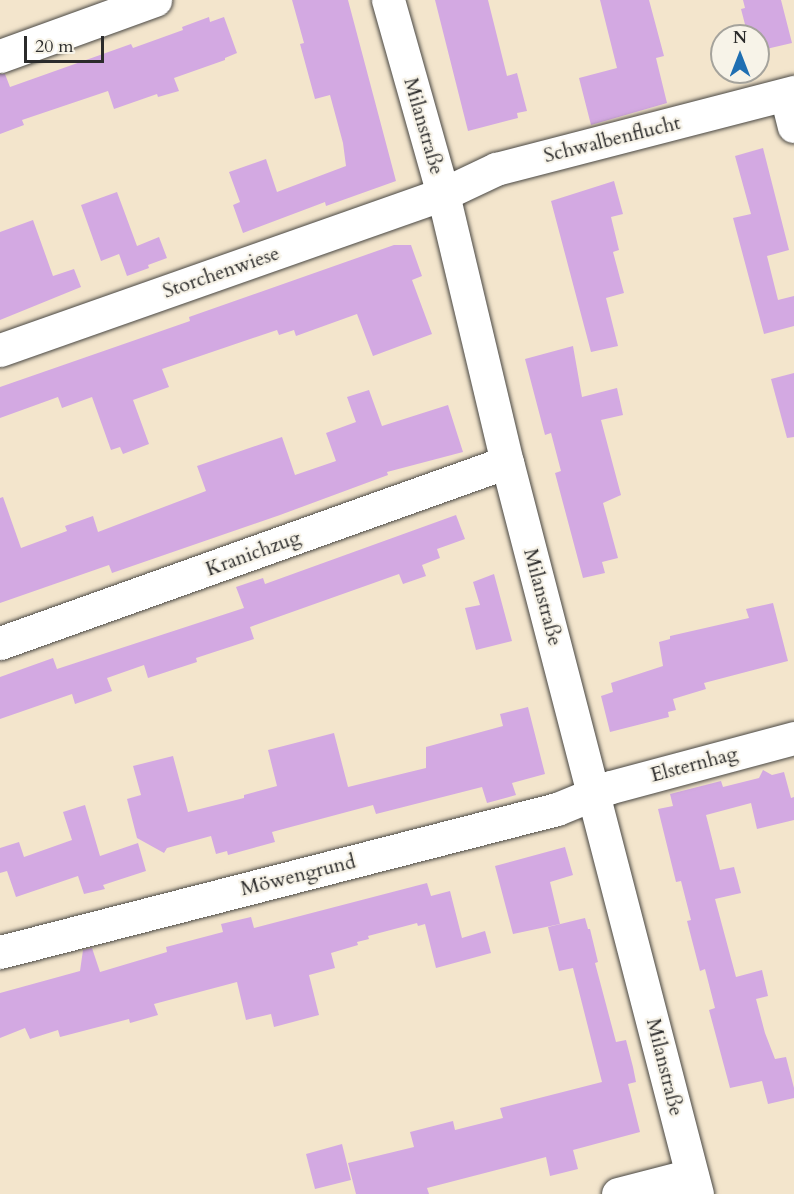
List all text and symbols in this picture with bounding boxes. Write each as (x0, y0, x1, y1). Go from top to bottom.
scale bar (27, 24, 106, 62)
north arrow (710, 24, 770, 84)
text: N (733, 27, 747, 49)
text: 20 m (35, 34, 74, 59)
street label: Milanstraße (399, 75, 449, 177)
street label: Schwalbenflucht (541, 110, 683, 168)
street label: Storchenwiese (160, 241, 282, 303)
street label: Kranichzug (202, 525, 304, 581)
street label: Milanstraße (519, 546, 567, 648)
street label: Elsternhag (648, 741, 740, 787)
street label: Möwengrund (238, 849, 358, 901)
street label: Milanstraße (641, 1016, 689, 1118)

